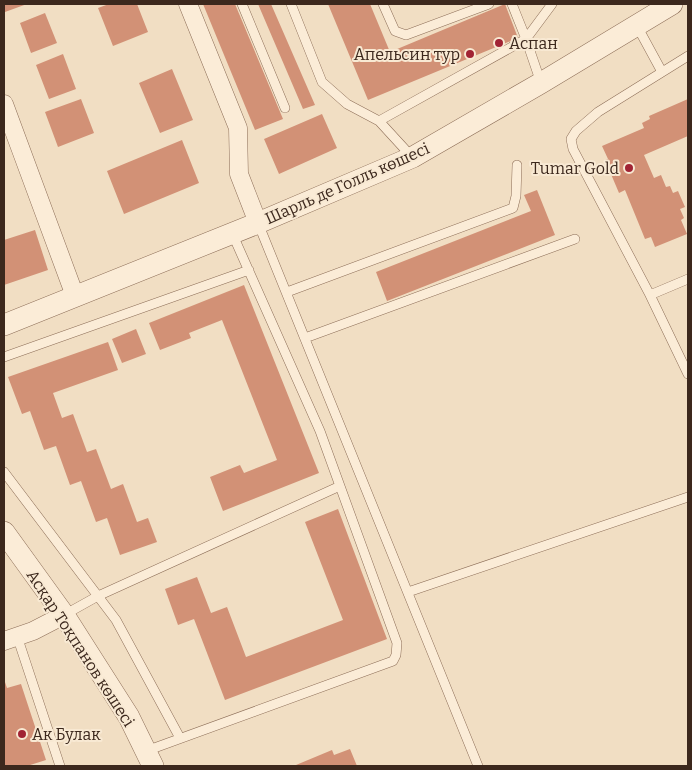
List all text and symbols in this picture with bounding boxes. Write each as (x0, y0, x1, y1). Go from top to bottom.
place label: Аспан (509, 34, 558, 53)
marker: Аспан (493, 37, 505, 49)
place label: Апельсин тур (354, 45, 460, 64)
marker: Апельсин тур (464, 48, 476, 60)
street label: Шарль де Голль көшесі (262, 139, 432, 228)
place label: Tumar Gold (531, 159, 619, 178)
marker: Tumar Gold (623, 162, 635, 174)
street label: Асқар Тоқпанов көшесі (23, 566, 139, 730)
place label: Ак Булак (32, 725, 101, 744)
marker: Ак Булак (16, 728, 28, 740)

